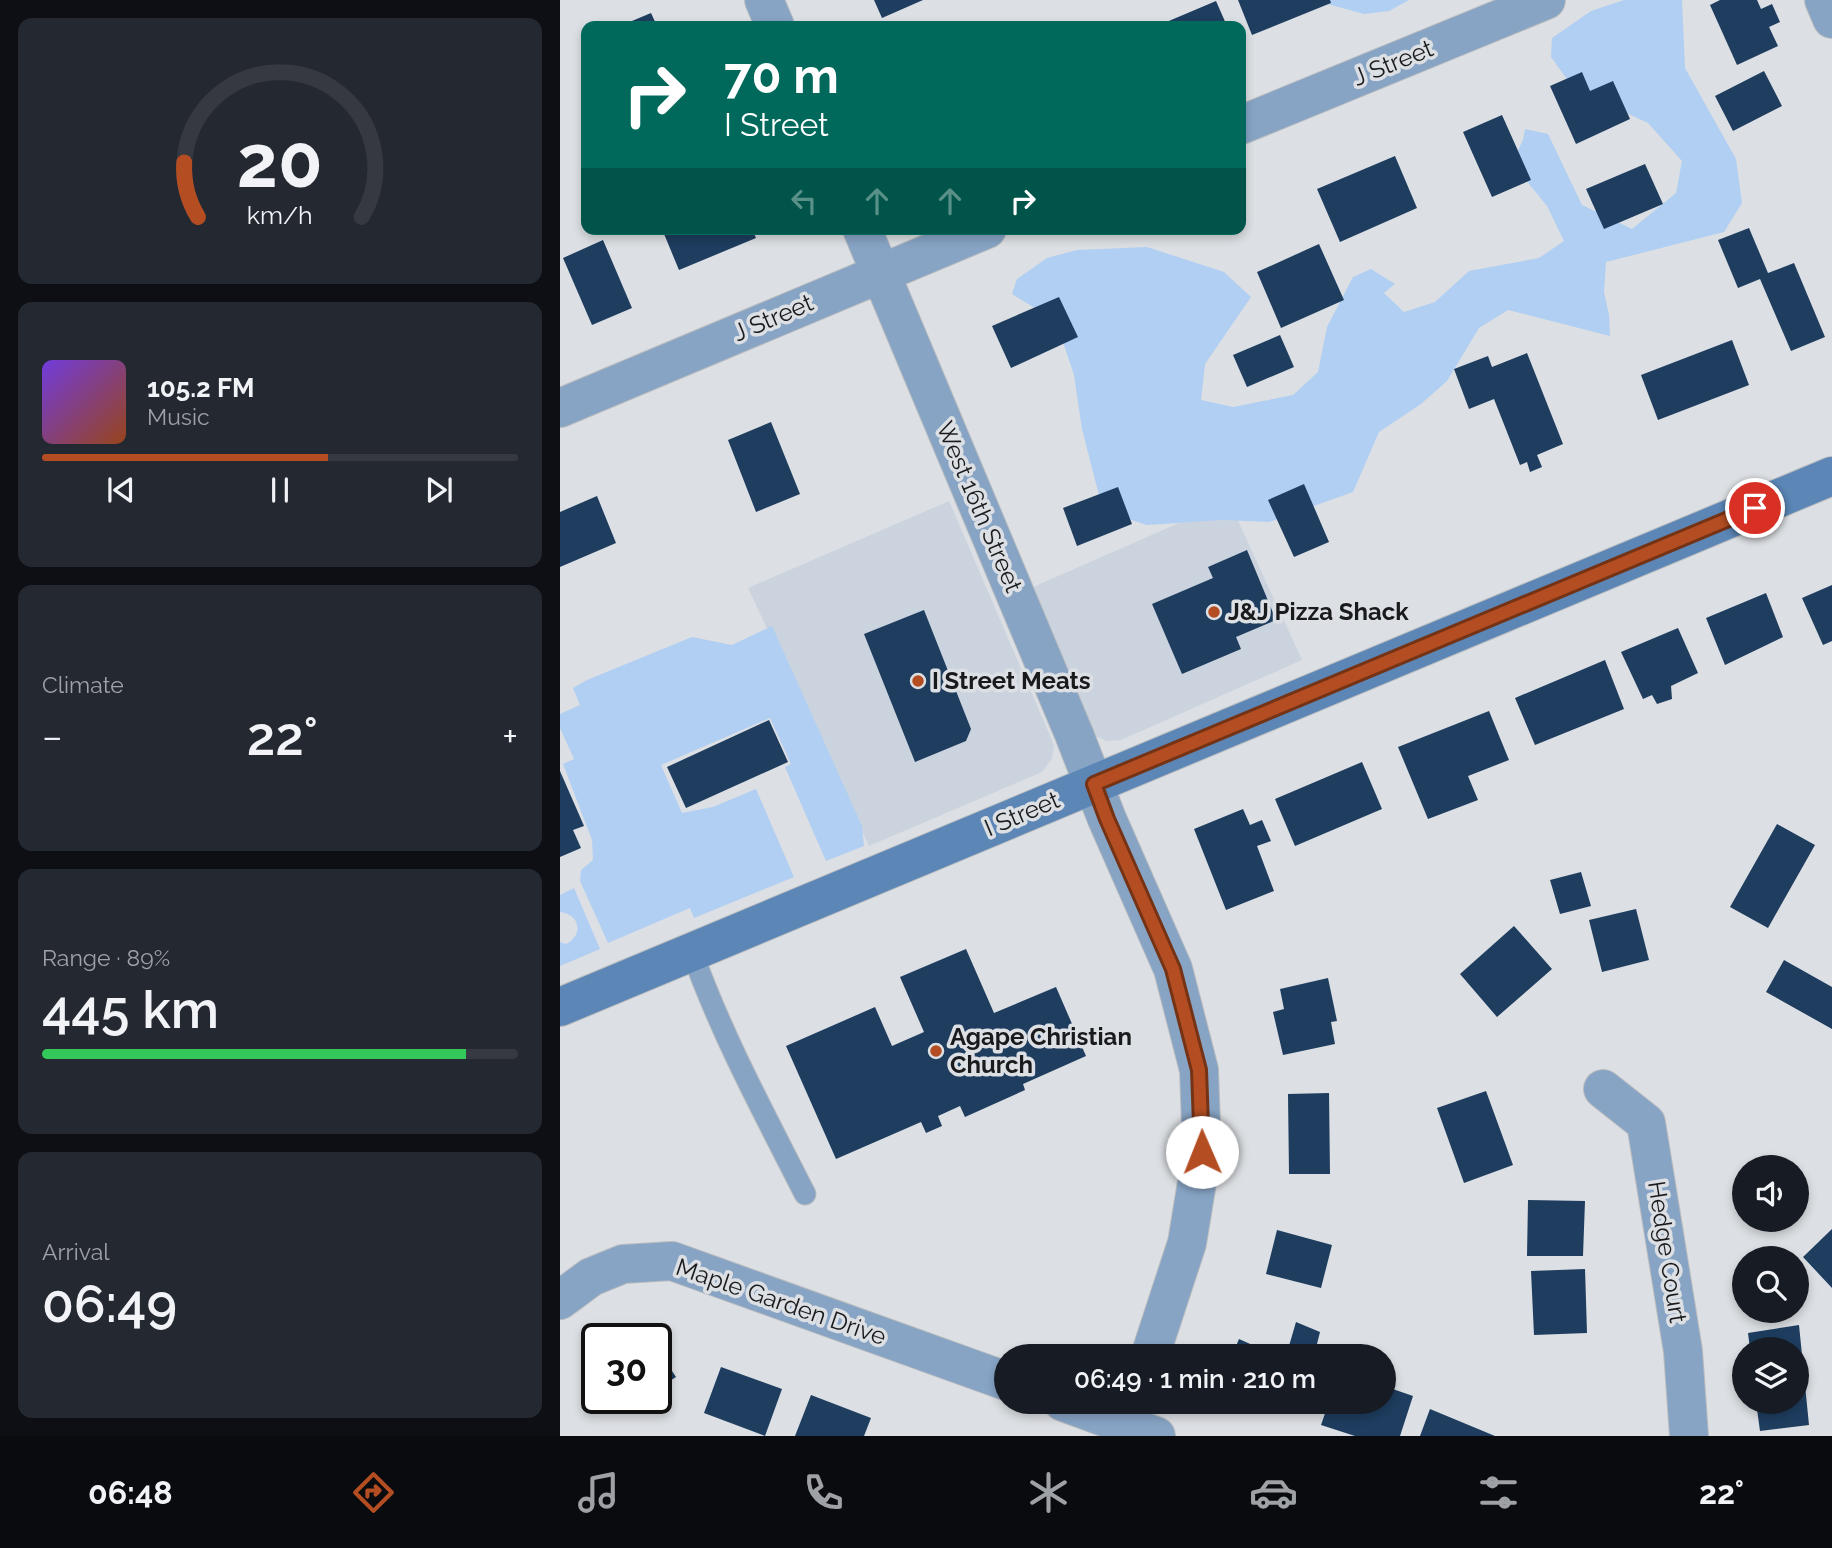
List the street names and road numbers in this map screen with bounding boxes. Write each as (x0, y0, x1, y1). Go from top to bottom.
street label: J Street (1348, 33, 1437, 92)
street label: J Street (728, 288, 817, 347)
street label: West 16th Street (930, 417, 1029, 597)
street label: I Street (980, 785, 1064, 842)
street label: Hedge Court (1642, 1179, 1693, 1325)
street label: Maple Garden Drive (672, 1252, 890, 1351)

